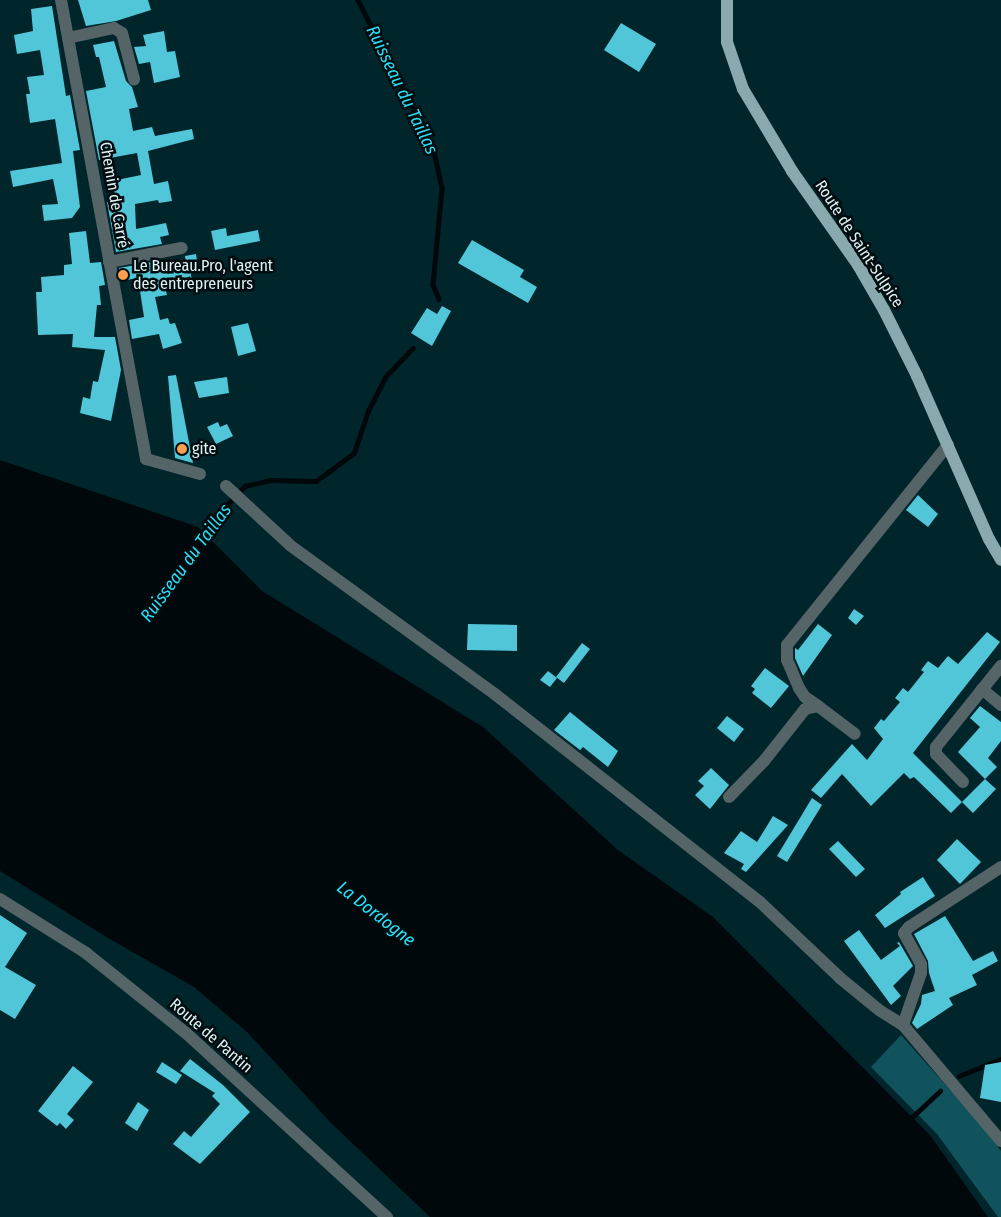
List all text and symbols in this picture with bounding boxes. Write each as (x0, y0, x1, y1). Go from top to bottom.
water label: Ruisseau du Taillas (362, 22, 442, 158)
street label: Chemin de Carré (95, 140, 133, 250)
street label: Route de Saint-Sulpice (811, 177, 907, 311)
place label: Le Bureau.Pro, l'agent des entrepreneurs (133, 256, 273, 294)
marker: Le Bureau.Pro, l'agent des entrepreneurs (117, 269, 129, 281)
place label: gite (192, 439, 216, 459)
marker: gite (176, 443, 188, 455)
water label: Ruisseau du Taillas (136, 500, 236, 626)
water label: La Dordogne (333, 877, 419, 951)
street label: Route de Pantin (166, 995, 256, 1077)

